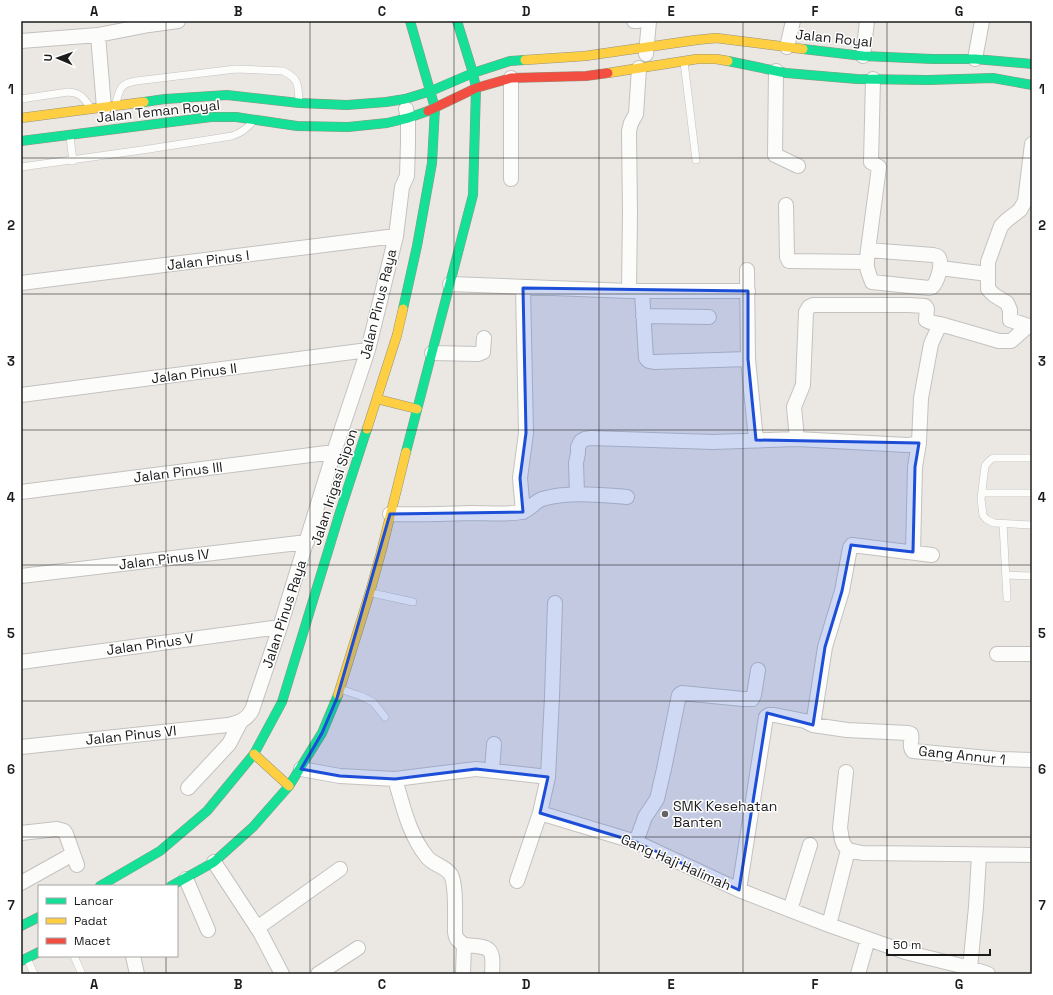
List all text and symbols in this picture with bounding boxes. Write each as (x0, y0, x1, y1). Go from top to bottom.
text: A (90, 3, 99, 20)
text: B (234, 3, 243, 20)
text: C (378, 3, 386, 20)
text: D (522, 3, 531, 20)
text: E (667, 3, 675, 20)
text: F (812, 3, 819, 20)
text: G (955, 3, 963, 20)
street label: Jalan Royal (795, 25, 873, 51)
north arrow (38, 38, 78, 78)
text: U (41, 54, 55, 62)
text: 1 (8, 81, 14, 98)
text: 1 (1039, 81, 1045, 98)
street label: Jalan Teman Royal (95, 96, 221, 126)
text: 2 (7, 217, 15, 234)
text: 2 (1038, 217, 1046, 234)
street label: Jalan Pinus I (166, 246, 250, 274)
street label: Jalan Pinus Raya (356, 247, 400, 361)
text: 3 (7, 353, 15, 370)
text: 3 (1038, 353, 1046, 370)
street label: Jalan Pinus II (150, 359, 238, 387)
street label: Jalan Irigasi Sipon (307, 426, 361, 548)
street label: Jalan Pinus III (132, 458, 224, 486)
text: 4 (7, 489, 15, 506)
text: 4 (1038, 489, 1046, 506)
street label: Jalan Pinus IV (117, 544, 211, 574)
street label: Jalan Pinus Raya (258, 558, 310, 670)
text: 5 (7, 625, 15, 642)
text: 5 (1038, 625, 1046, 642)
street label: Jalan Pinus V (105, 629, 195, 659)
street label: Jalan Pinus VI (85, 721, 177, 749)
street label: Gang Annur 1 (918, 741, 1006, 769)
text: 6 (7, 761, 15, 778)
text: 6 (1038, 761, 1046, 778)
place label: SMK Kesehatan Banten (673, 797, 777, 831)
marker: SMK Kesehatan Banten (660, 809, 670, 819)
street label: Gang Haji Halimah (618, 830, 734, 894)
legend (38, 885, 178, 957)
text: Lancar (74, 893, 114, 909)
text: 7 (7, 897, 15, 914)
text: 7 (1038, 897, 1046, 914)
text: Padat (74, 913, 108, 929)
scale bar (887, 931, 990, 957)
text: Macet (74, 933, 111, 949)
text: 50 m (893, 937, 921, 953)
text: A (90, 976, 99, 993)
text: B (234, 976, 243, 993)
text: C (378, 976, 386, 993)
text: D (522, 976, 531, 993)
text: E (667, 976, 675, 993)
text: F (812, 976, 819, 993)
text: G (955, 976, 963, 993)

